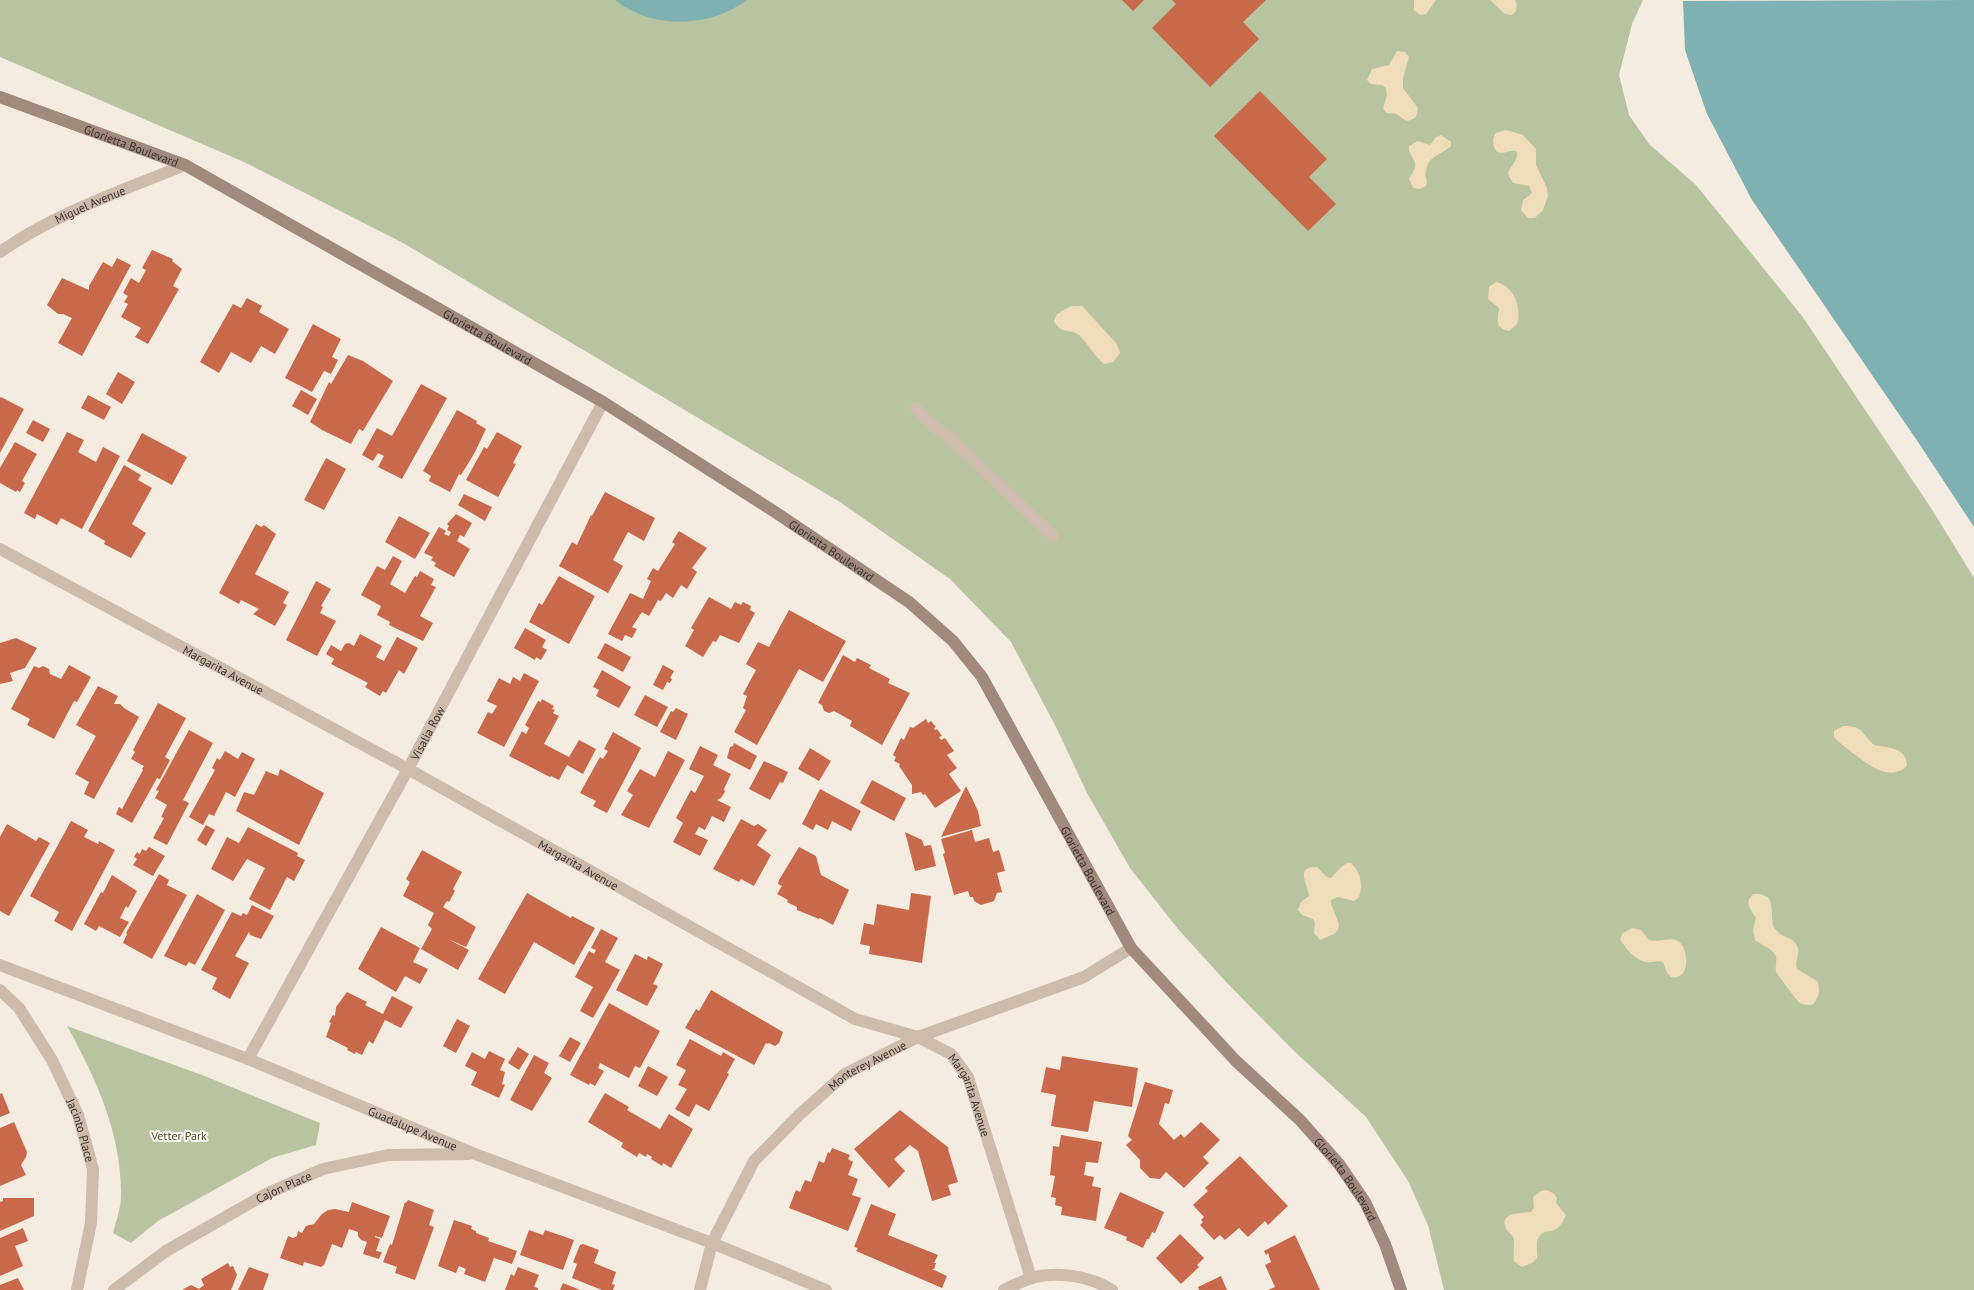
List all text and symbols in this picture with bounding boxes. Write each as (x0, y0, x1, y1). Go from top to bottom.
street label: Glorietta Boulevard (82, 121, 181, 170)
street label: Miguel Avenue (52, 182, 127, 226)
street label: Glorietta Boulevard (441, 305, 535, 368)
street label: Glorietta Boulevard (786, 516, 877, 584)
street label: Margarita Avenue (181, 642, 267, 697)
street label: Visalia Row (406, 703, 448, 763)
street label: Glorietta Boulevard (1058, 823, 1119, 918)
street label: Margarita Avenue (536, 836, 621, 893)
street label: Monterey Avenue (825, 1037, 909, 1093)
street label: Margarita Avenue (945, 1050, 994, 1138)
street label: Jacinto Place (63, 1095, 98, 1164)
street label: Guadalupe Avenue (366, 1103, 460, 1153)
park label: Vetter Park (150, 1128, 207, 1143)
street label: Glorietta Boulevard (1311, 1134, 1380, 1223)
street label: Cajon Place (253, 1168, 314, 1206)

